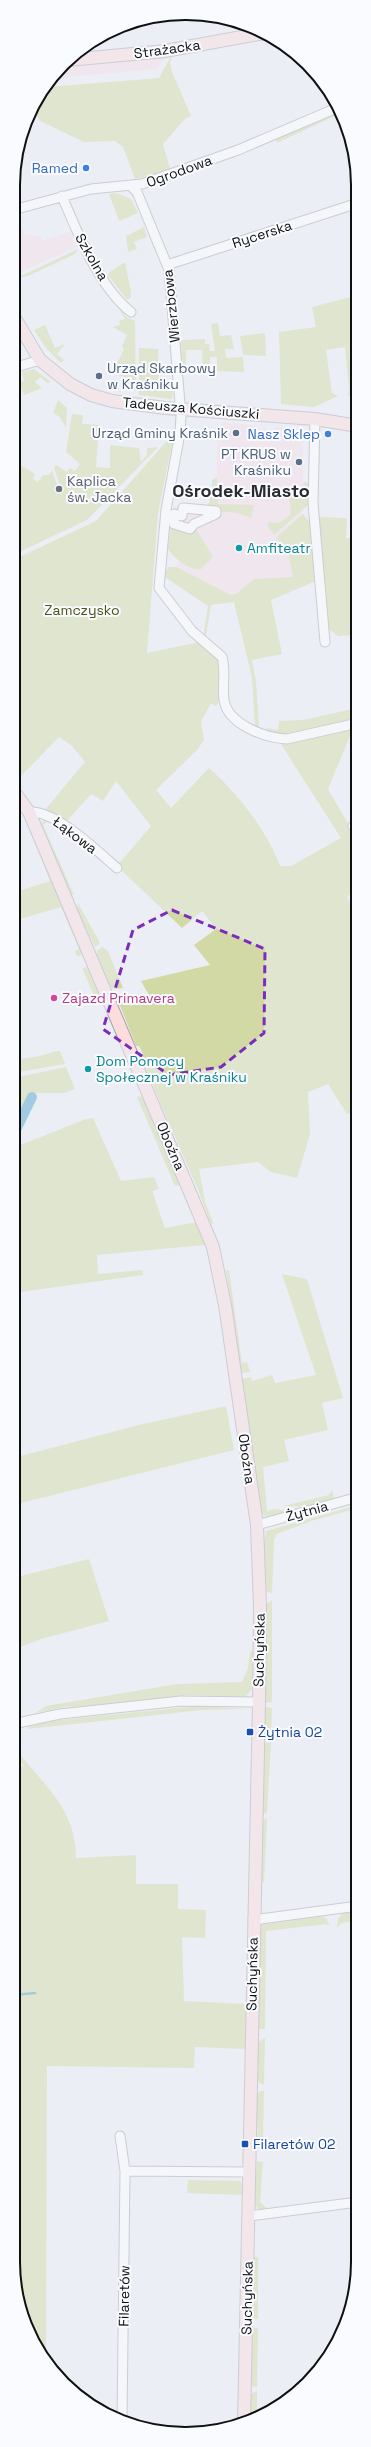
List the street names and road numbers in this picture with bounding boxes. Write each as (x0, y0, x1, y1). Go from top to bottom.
street label: Strażacka (133, 35, 201, 63)
street label: Ogrodowa (144, 151, 214, 191)
street label: Rycerska (230, 216, 294, 252)
street label: Szkolna (71, 230, 113, 284)
street label: Wierzbowa (158, 269, 184, 343)
street label: Tadeusza Kościuszki (122, 393, 260, 423)
street label: Łąkowa (49, 812, 101, 858)
street label: Oboźna (153, 1119, 189, 1173)
street label: Oboźna (235, 1433, 259, 1485)
street label: Żytnia (284, 1497, 330, 1525)
street label: Suchyńska (249, 1613, 269, 1687)
street label: Suchyńska (242, 1937, 262, 2011)
street label: Suchyńska (237, 2261, 257, 2335)
street label: Filaretów (114, 2265, 134, 2327)

